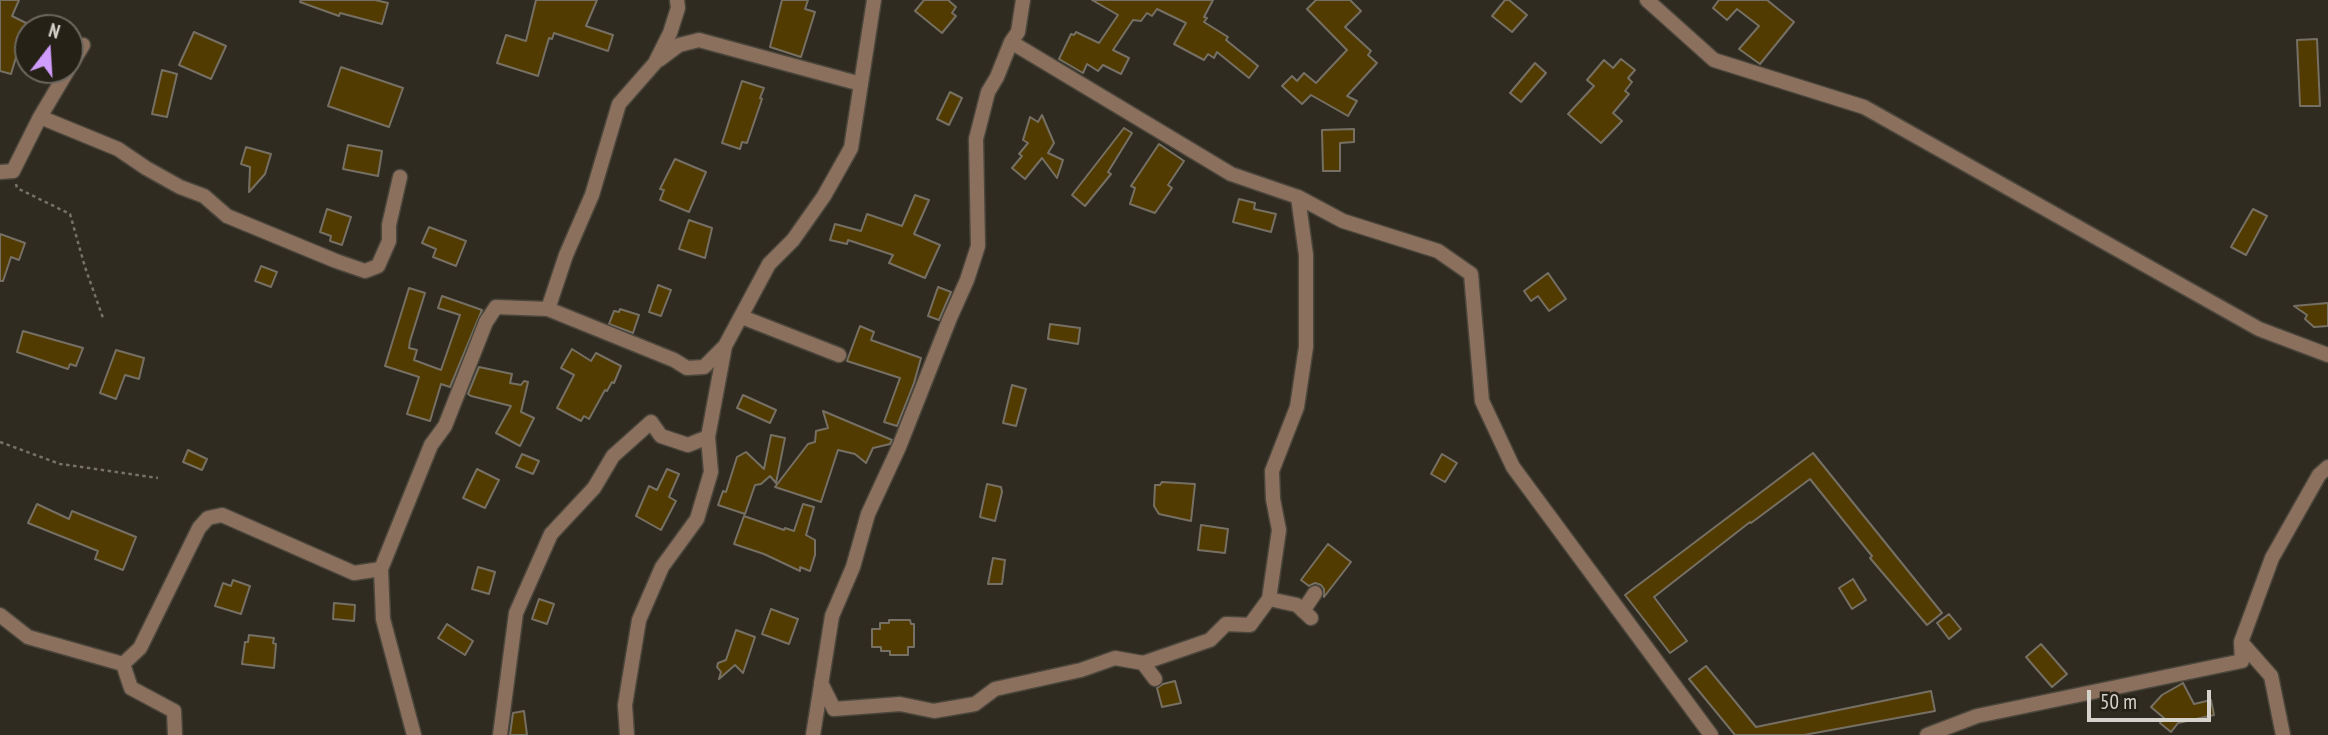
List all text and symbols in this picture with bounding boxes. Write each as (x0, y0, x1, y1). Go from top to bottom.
north arrow (14, 14, 84, 84)
text: N (46, 18, 63, 44)
scale bar (2090, 676, 2214, 720)
text: 50 m (2100, 688, 2137, 715)

